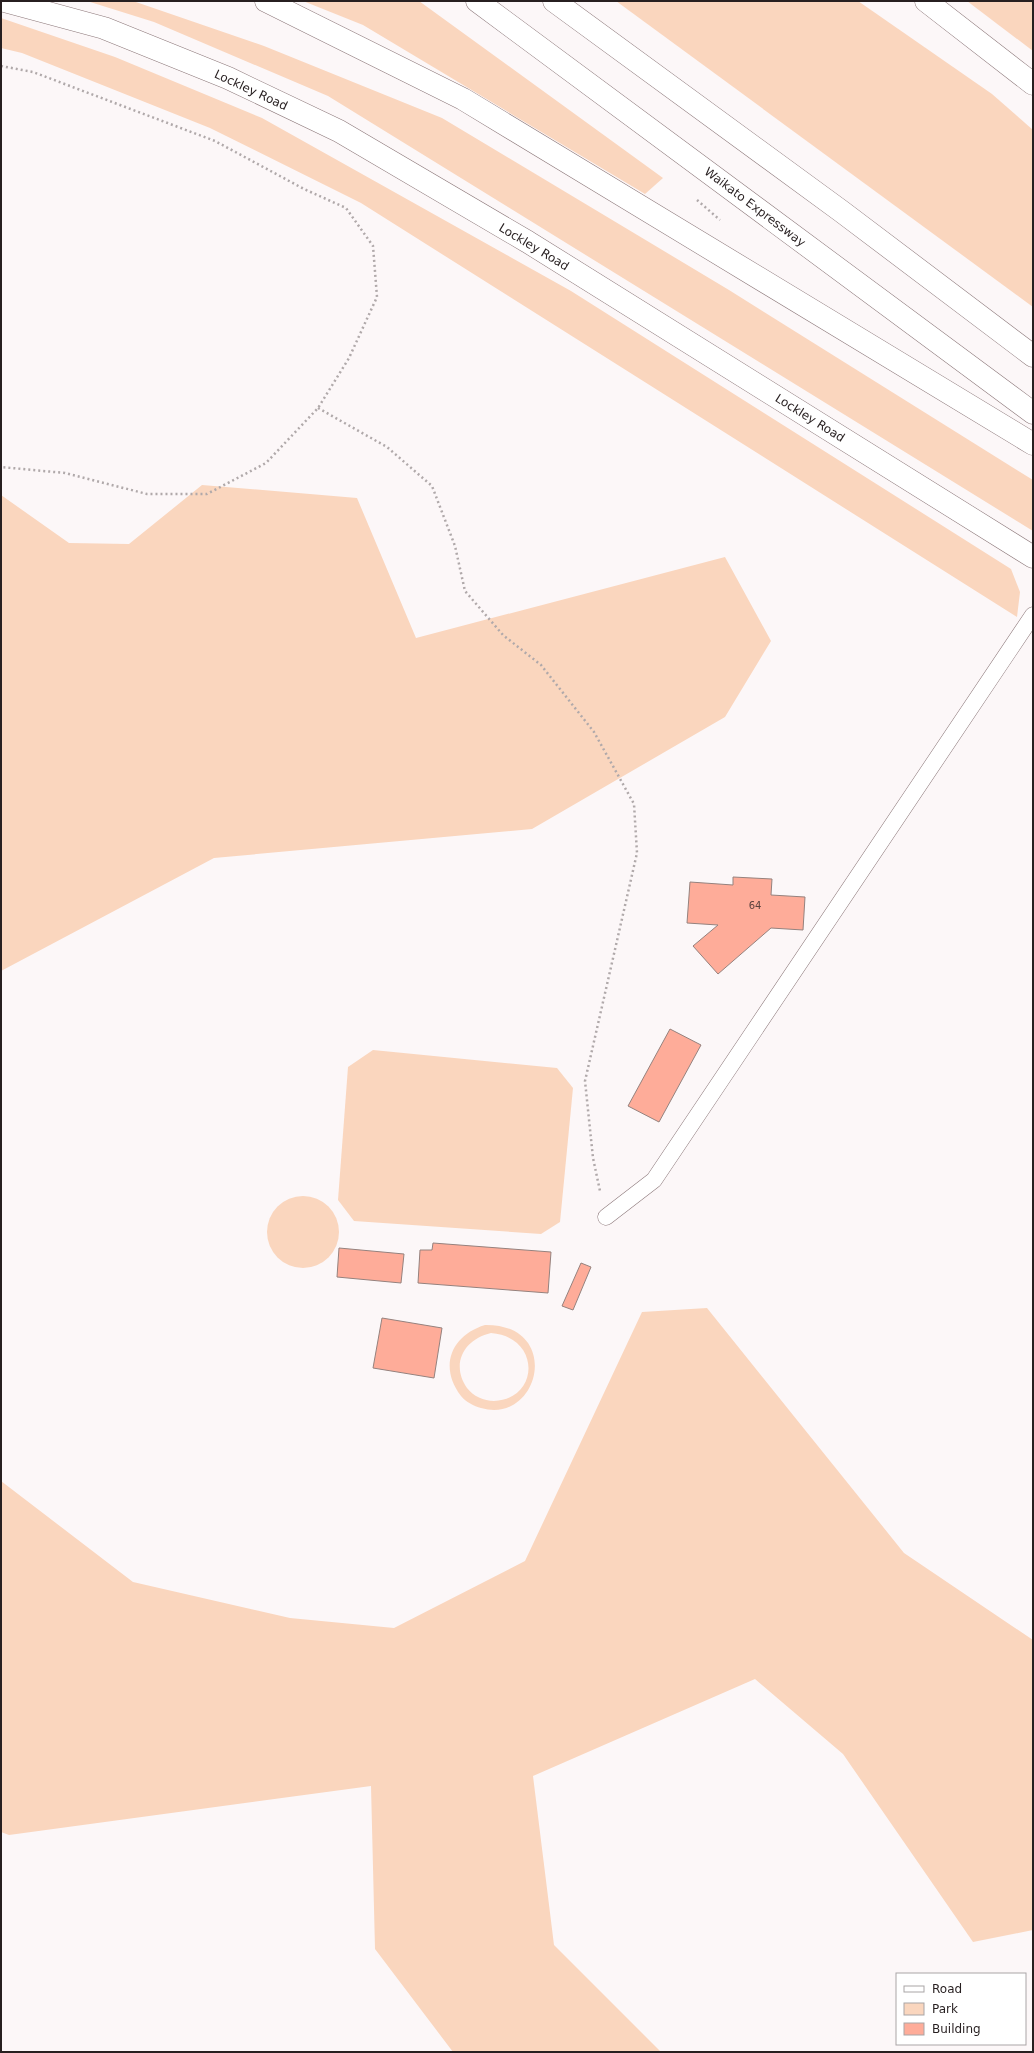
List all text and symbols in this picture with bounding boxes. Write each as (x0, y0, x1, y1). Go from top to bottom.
street label: Lockley Road (212, 67, 290, 113)
street label: Waikato Expressway (702, 164, 808, 250)
street label: Lockley Road (496, 221, 572, 273)
street label: Lockley Road (773, 391, 847, 445)
house number: 64 (749, 900, 761, 911)
legend (896, 1973, 1026, 2045)
text: Road (932, 1982, 962, 1996)
text: Park (932, 2002, 958, 2016)
text: Building (932, 2022, 981, 2036)

